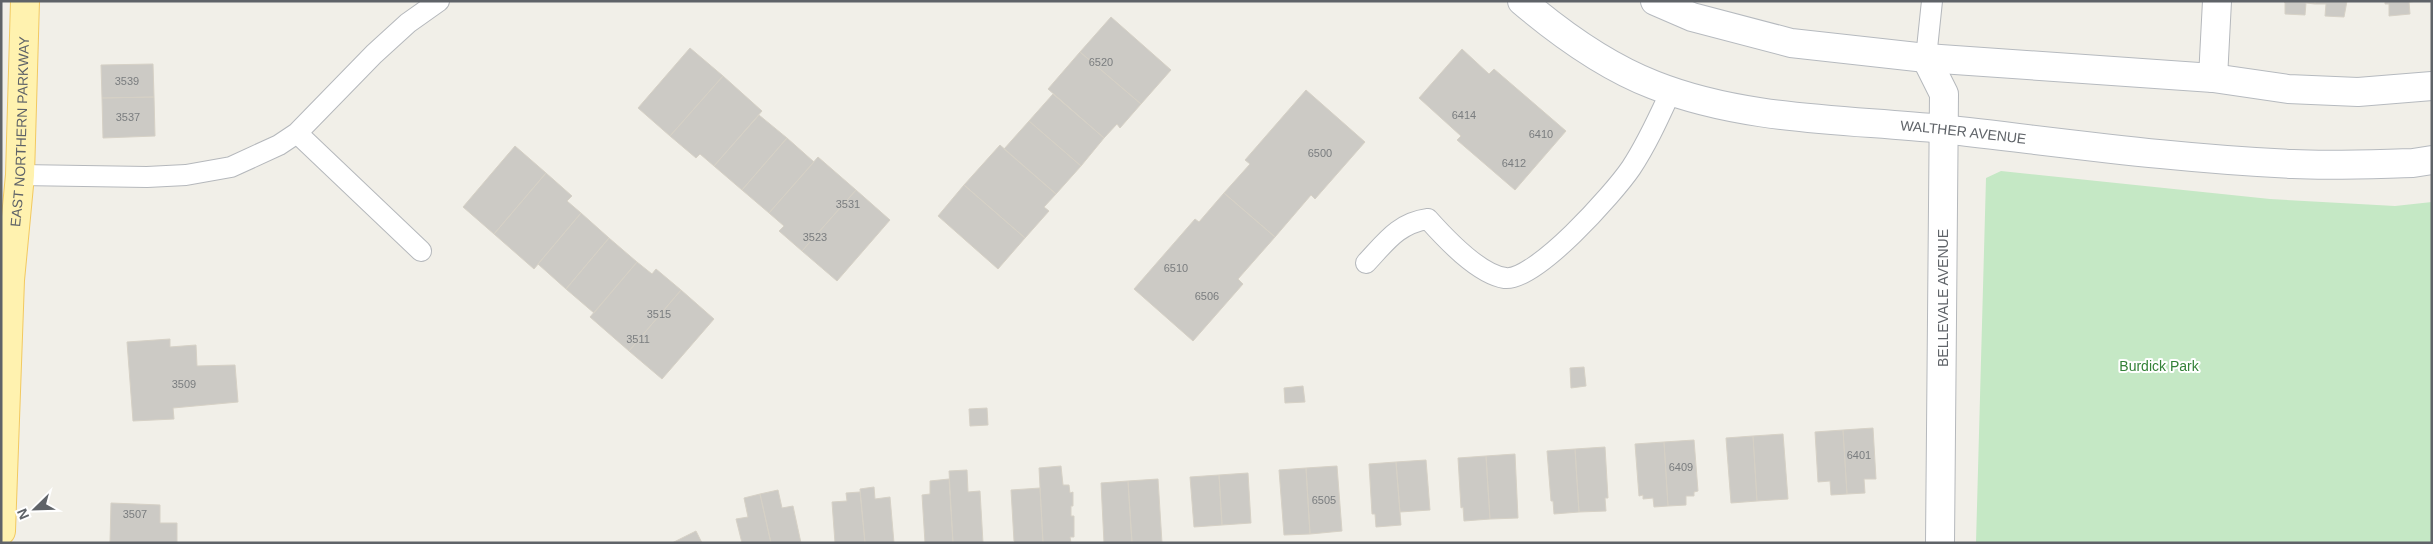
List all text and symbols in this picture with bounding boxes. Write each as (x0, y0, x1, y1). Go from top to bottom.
street label: EAST NORTHERN PARKWAY (7, 35, 32, 228)
house number: 6520 (1089, 56, 1113, 68)
house number: 3539 (115, 75, 139, 87)
house number: 6414 (1452, 109, 1476, 121)
house number: 3537 (116, 111, 140, 123)
street label: WALTHER AVENUE (1900, 117, 2027, 147)
house number: 6410 (1529, 128, 1553, 140)
house number: 6500 (1308, 147, 1332, 159)
house number: 6412 (1502, 157, 1526, 169)
house number: 3531 (836, 198, 860, 210)
street label: BELLEVALE AVENUE (1935, 229, 1951, 367)
house number: 3523 (803, 231, 827, 243)
house number: 6510 (1164, 262, 1188, 274)
house number: 6506 (1195, 290, 1219, 302)
house number: 3515 (647, 308, 671, 320)
house number: 3511 (626, 333, 650, 345)
park label: Burdick Park (2119, 358, 2200, 374)
house number: 3509 (172, 378, 196, 390)
house number: 6401 (1847, 449, 1871, 461)
house number: 6409 (1669, 461, 1693, 473)
north arrow (10, 484, 60, 534)
house number: 6505 (1312, 494, 1336, 506)
text: N (14, 506, 32, 522)
house number: 3507 (123, 508, 147, 520)

